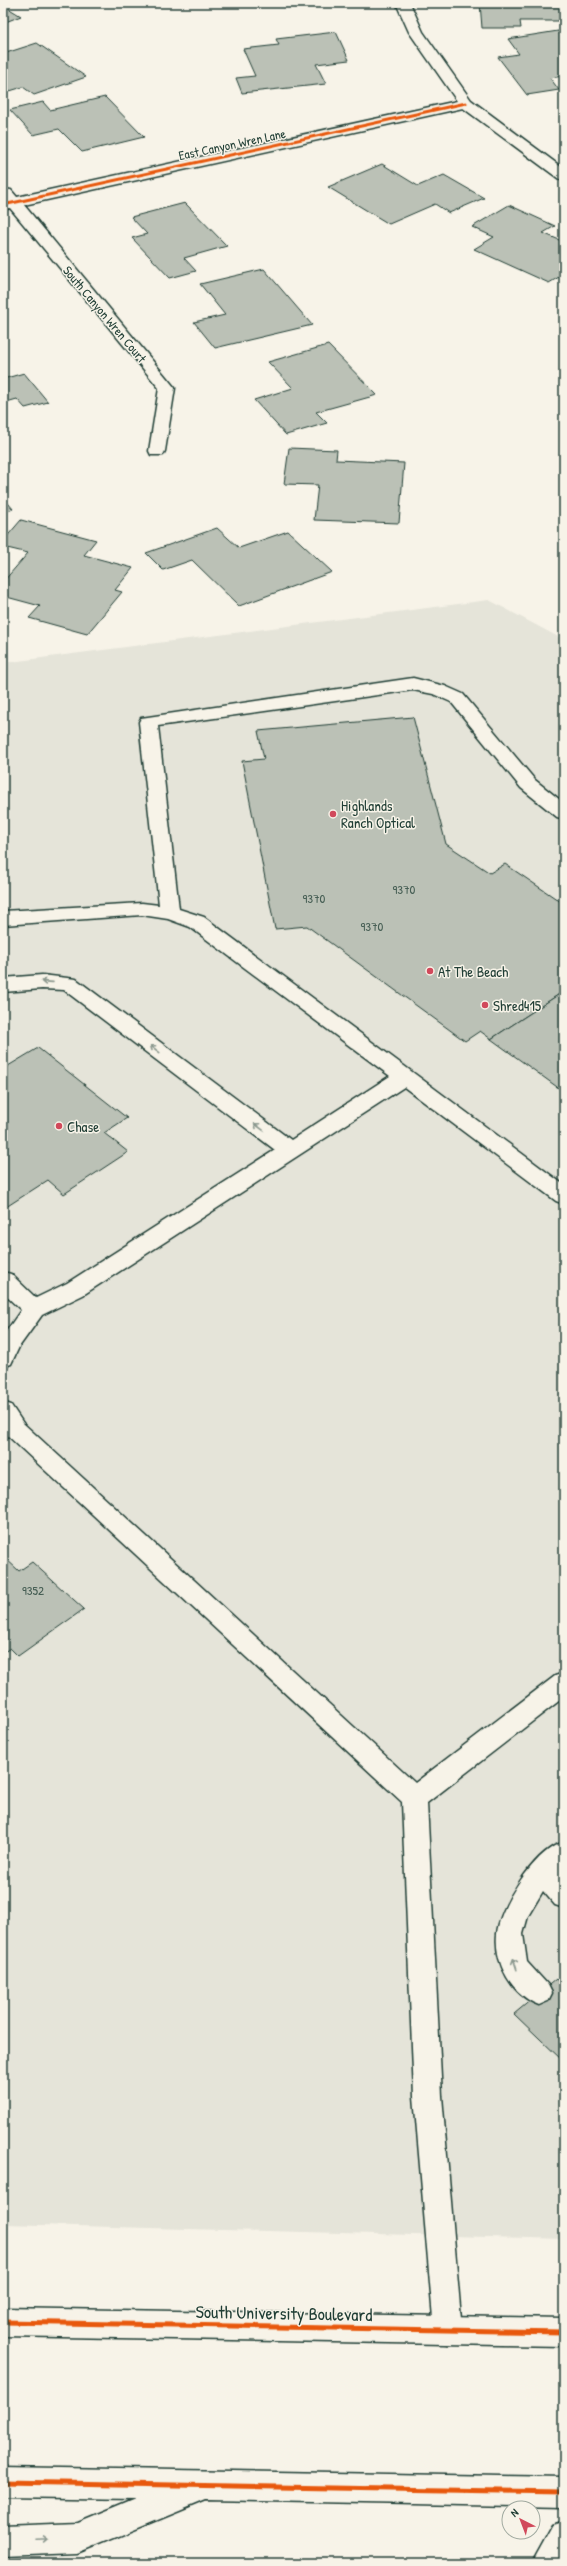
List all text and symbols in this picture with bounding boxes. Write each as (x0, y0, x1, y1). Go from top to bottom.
street label: East Canyon Wren Lane (177, 124, 287, 164)
street label: South Canyon Wren Court (59, 262, 151, 367)
place label: Highlands Ranch Optical (341, 795, 415, 833)
marker: Highlands Ranch Optical (328, 809, 338, 819)
house number: 9370 (393, 880, 416, 898)
house number: 9370 (303, 889, 326, 907)
house number: 9370 (361, 917, 384, 935)
place label: At The Beach (438, 961, 508, 982)
marker: At The Beach (425, 966, 435, 976)
one-way arrow (41, 979, 54, 986)
place label: Shred415 (493, 995, 542, 1016)
marker: Shred415 (480, 1000, 490, 1010)
one-way arrow (150, 1045, 161, 1053)
place label: Chase (67, 1116, 99, 1137)
marker: Chase (54, 1121, 64, 1131)
one-way arrow (254, 1123, 265, 1131)
house number: 9352 (22, 1581, 44, 1599)
one-way arrow (510, 1958, 518, 1970)
street label: South University Boulevard (195, 2299, 373, 2327)
north arrow (501, 2500, 541, 2540)
text: N (507, 2505, 521, 2520)
one-way arrow (35, 2536, 48, 2543)

